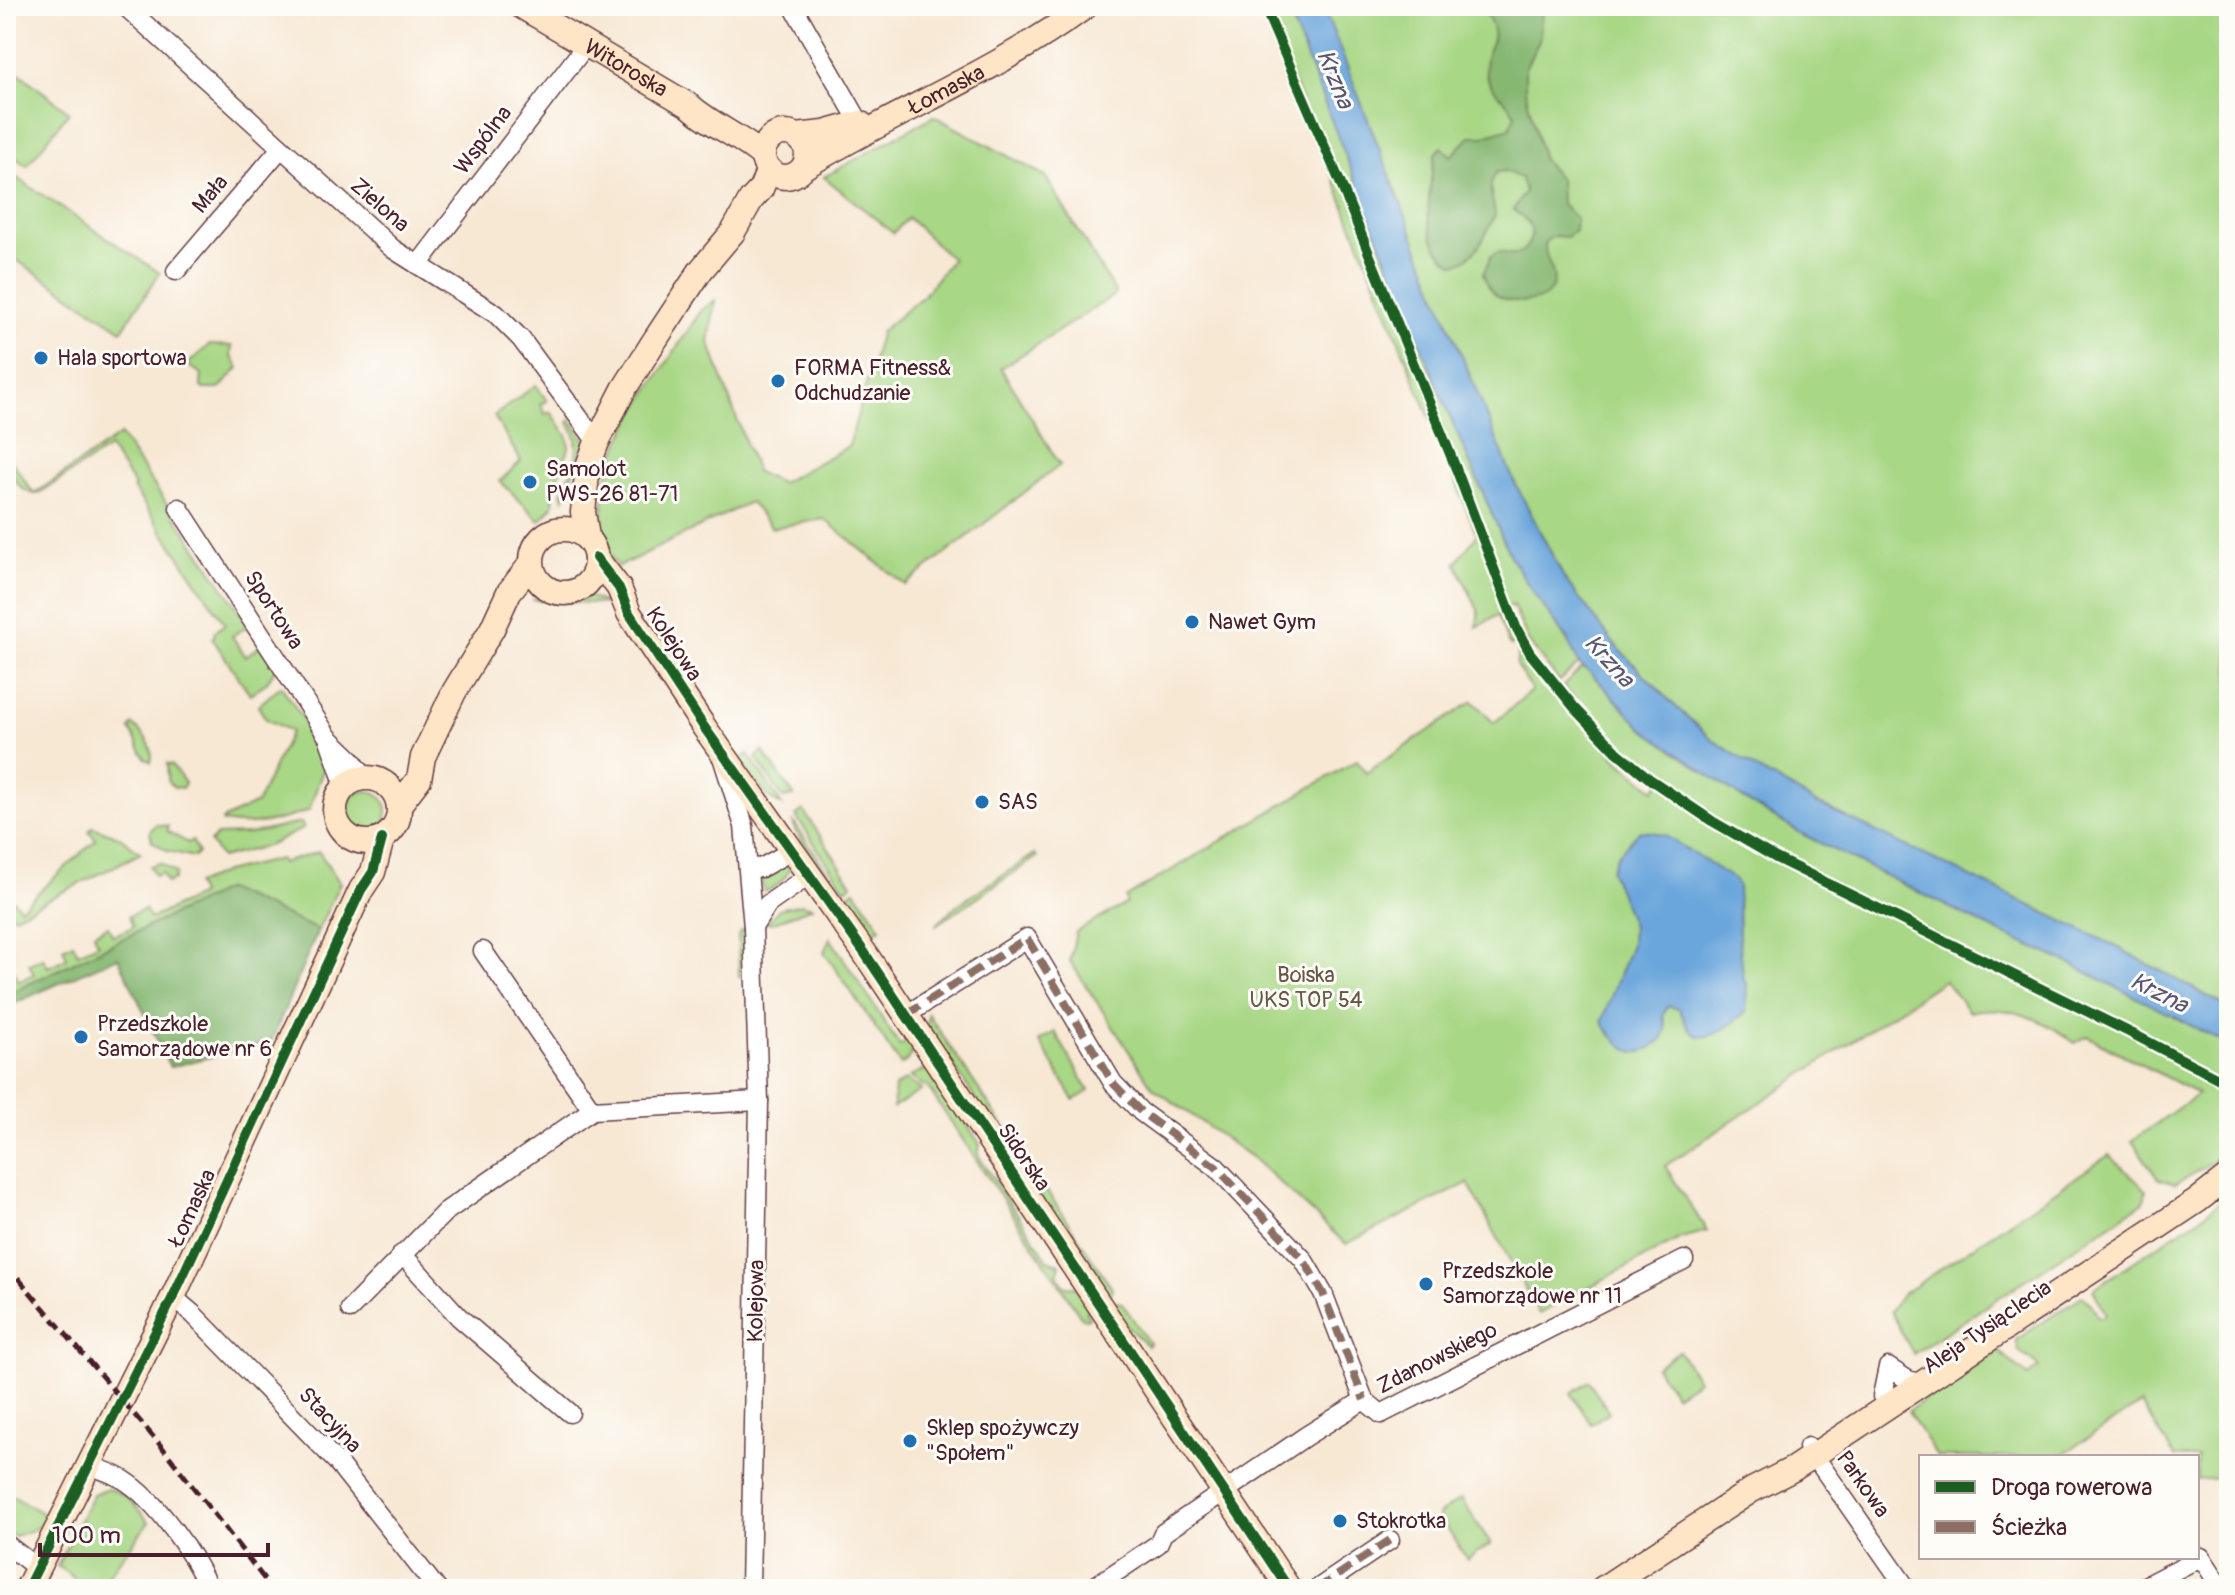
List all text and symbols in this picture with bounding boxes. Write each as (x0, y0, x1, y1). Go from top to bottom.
street label: Witoroska (579, 33, 673, 104)
water label: Krzna (1310, 46, 1360, 114)
street label: Łomaska (902, 58, 990, 122)
street label: Wspólna (448, 100, 518, 180)
street label: Mała (186, 169, 234, 219)
street label: Zielona (345, 172, 415, 238)
place label: Hala sportowa (57, 344, 187, 372)
marker: Hala sportowa (32, 349, 50, 367)
place label: FORMA Fitness& Odchudzanie (794, 354, 952, 407)
marker: FORMA Fitness& Odchudzanie (769, 372, 787, 390)
place label: Samolot PWS-26 81-71 (546, 455, 678, 508)
marker: Samolot PWS-26 81-71 (521, 473, 539, 491)
street label: Sportowa (238, 565, 310, 655)
street label: Kolejowa (640, 602, 708, 686)
place label: Nawet Gym (1208, 608, 1316, 636)
marker: Nawet Gym (1183, 613, 1201, 631)
water label: Krzna (1578, 629, 1641, 694)
place label: SAS (998, 788, 1038, 816)
marker: SAS (973, 793, 991, 811)
park label: Boiska UKS TOP 54 (1249, 961, 1363, 1014)
water label: Krzna (2126, 966, 2194, 1020)
place label: Przedszkole Samorządowe nr 6 (97, 1010, 272, 1063)
marker: Przedszkole Samorządowe nr 6 (72, 1028, 90, 1046)
street label: Sidorska (991, 1118, 1057, 1196)
street label: Łomaska (161, 1165, 222, 1253)
place label: Przedszkole Samorządowe nr 11 (1442, 1257, 1622, 1310)
street label: Kolejowa (741, 1259, 771, 1343)
street label: Aleja Tysiąclecia (1917, 1274, 2057, 1380)
marker: Przedszkole Samorządowe nr 11 (1417, 1275, 1435, 1293)
street label: Zdanowskiego (1372, 1316, 1502, 1400)
street label: Stacyjna (292, 1381, 368, 1459)
place label: Sklep spożywczy "Społem" (926, 1414, 1079, 1467)
marker: Sklep spożywczy "Społem" (901, 1432, 919, 1450)
street label: Parkowa (1830, 1445, 1896, 1523)
legend (1919, 1455, 2199, 1559)
text: Droga rowerowa (1991, 1473, 2152, 1502)
scale bar (40, 1507, 268, 1557)
place label: Stokrotka (1356, 1507, 1446, 1535)
marker: Stokrotka (1331, 1512, 1349, 1530)
text: Ścieżka (1991, 1513, 2067, 1542)
text: 100 m (52, 1521, 121, 1550)

